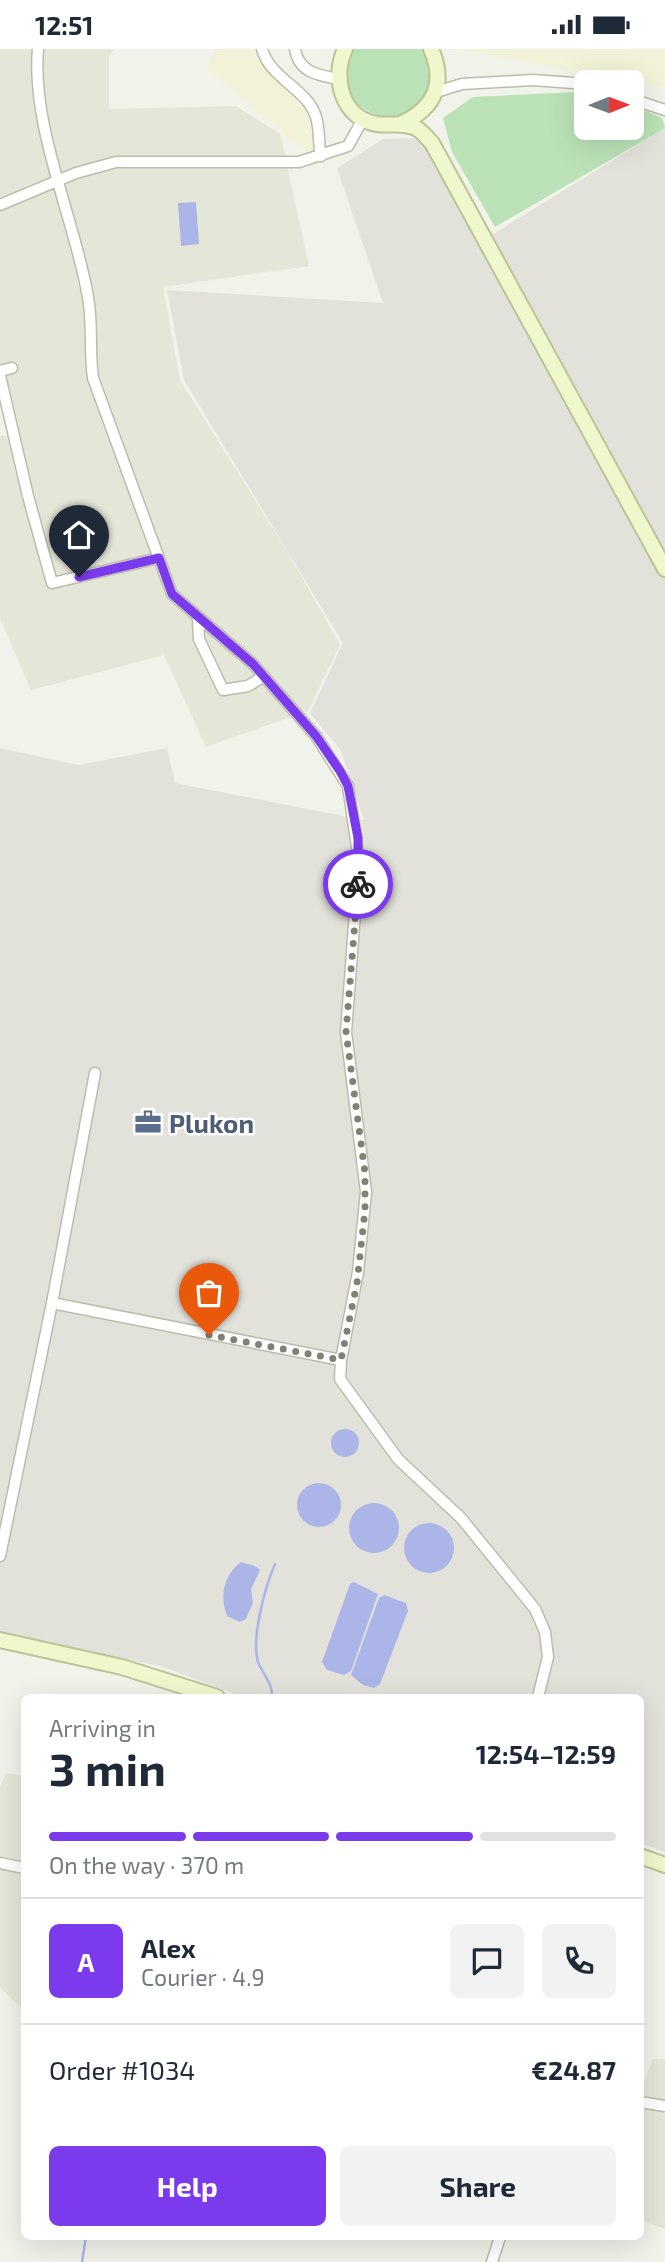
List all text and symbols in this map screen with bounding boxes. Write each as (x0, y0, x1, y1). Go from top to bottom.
text: 12:51 (35, 9, 94, 40)
north arrow (574, 70, 644, 140)
map controls (574, 70, 644, 140)
pin (49, 505, 109, 577)
icon: home (60, 516, 98, 554)
courier (323, 849, 393, 919)
icon: bike (339, 865, 377, 903)
office icon: Plukon (133, 1107, 163, 1137)
place label: Plukon (169, 1107, 254, 1138)
pin (179, 1263, 239, 1335)
icon: bag (190, 1274, 228, 1312)
text: Arriving in (49, 1714, 156, 1742)
text: 12:54–12:59 (476, 1738, 616, 1769)
text: 3 min (49, 1740, 166, 1795)
text: On the way · 370 m (49, 1851, 244, 1879)
button: chat (450, 1924, 524, 1998)
button: phone (542, 1924, 616, 1998)
text: Alex (141, 1932, 196, 1963)
text: A (78, 1946, 94, 1977)
text: Courier · 4.9 (141, 1963, 265, 1991)
text: Order #1034 (49, 2054, 195, 2085)
text: €24.87 (531, 2054, 616, 2085)
button: Help (49, 2146, 326, 2226)
button: Share (340, 2146, 616, 2226)

